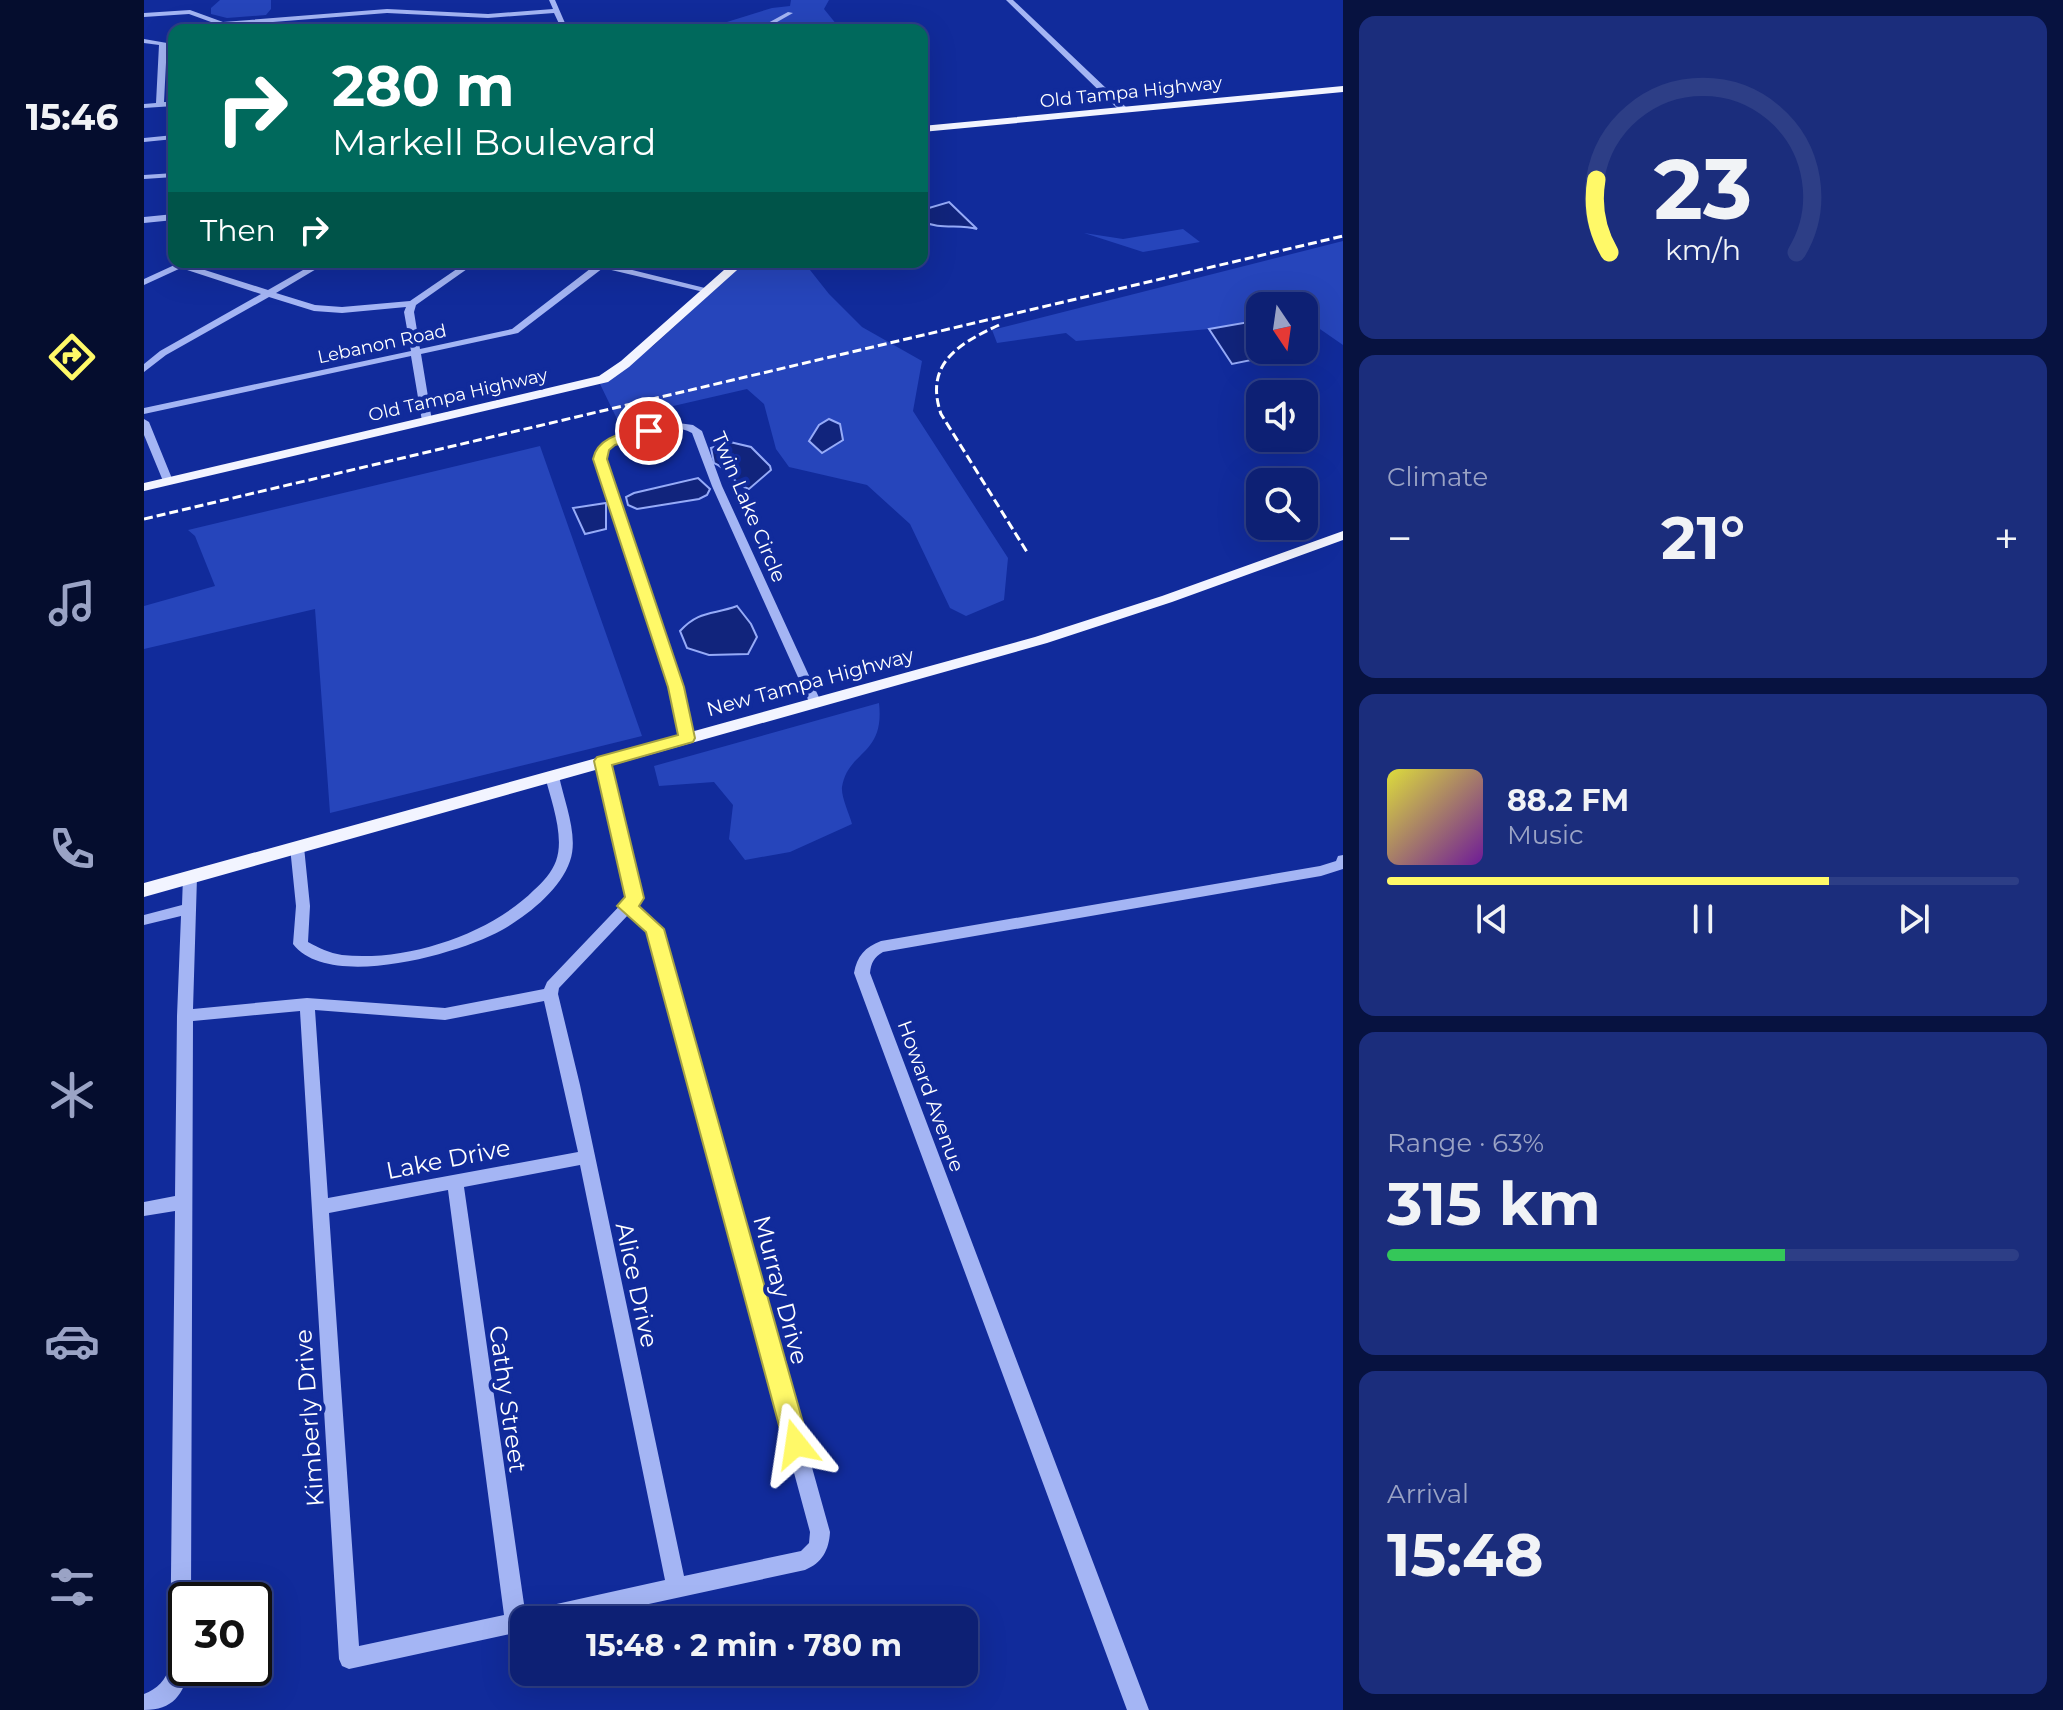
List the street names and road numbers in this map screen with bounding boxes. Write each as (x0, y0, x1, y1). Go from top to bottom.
street label: Old Tampa Highway (1039, 71, 1223, 113)
street label: Lebanon Road (315, 320, 449, 368)
street label: Old Tampa Highway (366, 364, 550, 426)
street label: Twin Lake Circle (707, 428, 791, 586)
street label: New Tampa Highway (704, 643, 916, 721)
street label: Howard Avenue (892, 1017, 970, 1175)
street label: Lake Drive (383, 1133, 513, 1185)
street label: Murray Drive (747, 1212, 815, 1368)
street label: Alice Drive (610, 1220, 664, 1350)
street label: Cathy Street (483, 1324, 533, 1475)
street label: Kimberly Drive (288, 1328, 330, 1508)

